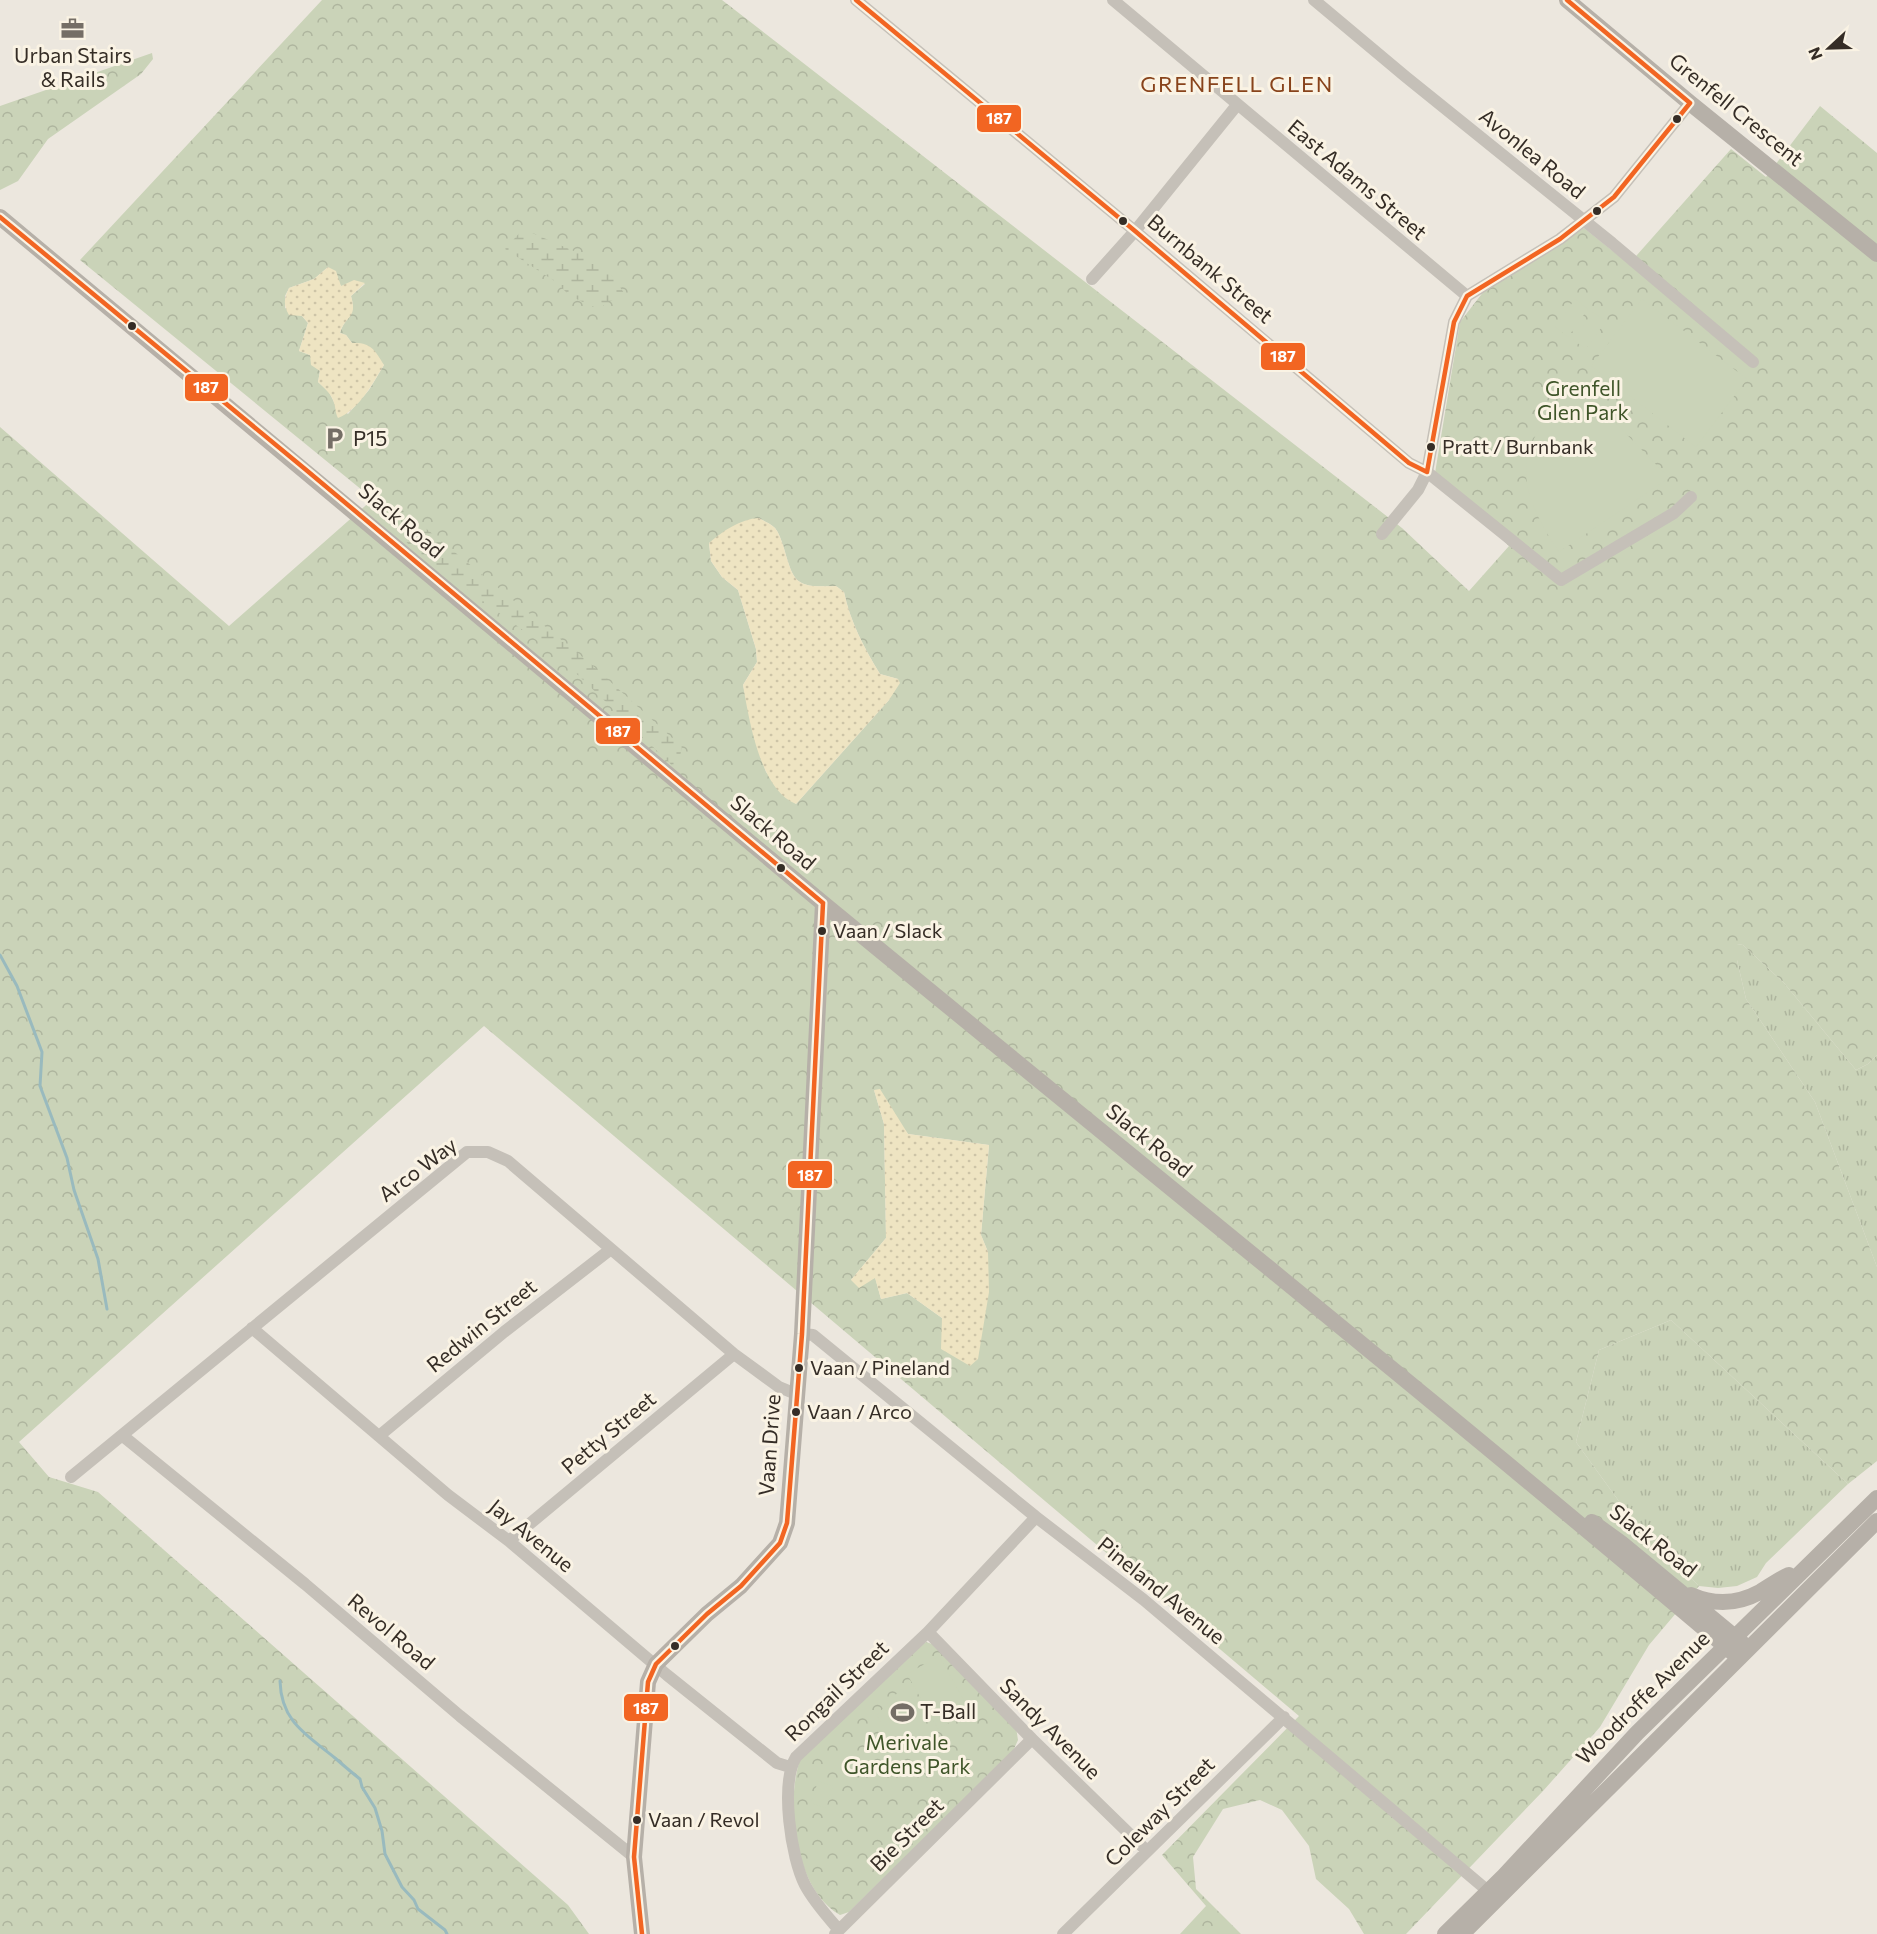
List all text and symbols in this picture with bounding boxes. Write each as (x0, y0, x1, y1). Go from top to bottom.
office icon: Urban Stairs & Rails (60, 15, 86, 41)
north arrow (1799, 18, 1859, 78)
place label: Urban Stairs & Rails (14, 42, 132, 91)
text: N (1804, 45, 1826, 63)
street label: Grenfell Crescent (1665, 47, 1809, 171)
district label: GRENFELL GLEN (1140, 70, 1334, 97)
street label: Avonlea Road (1475, 102, 1591, 203)
line badge: 187 (976, 104, 1022, 133)
text: 187 (986, 108, 1012, 127)
street label: East Adams Street (1283, 113, 1433, 244)
unlabelled marker (1671, 113, 1683, 125)
unlabelled marker (1591, 205, 1603, 217)
street label: Burnbank Street (1143, 208, 1279, 328)
unlabelled marker (1117, 215, 1129, 227)
unlabelled marker (126, 320, 138, 332)
line badge: 187 (1260, 342, 1306, 371)
text: 187 (1270, 346, 1296, 365)
line badge: 187 (184, 373, 229, 402)
park label: Grenfell Glen Park (1537, 375, 1629, 424)
text: 187 (193, 377, 219, 396)
place label: P15 (353, 425, 387, 450)
parking icon: P15 (322, 426, 348, 452)
place label: Pratt / Burnbank (1442, 434, 1594, 458)
marker: Pratt / Burnbank (1425, 441, 1437, 453)
street label: Slack Road (354, 477, 450, 563)
line badge: 187 (595, 717, 641, 745)
text: 187 (605, 721, 631, 740)
street label: Slack Road (726, 789, 822, 875)
unlabelled marker (775, 862, 787, 874)
place label: Vaan / Slack (833, 918, 943, 942)
marker: Vaan / Slack (816, 925, 828, 937)
street label: Slack Road (1102, 1098, 1198, 1182)
street label: Arco Way (373, 1131, 461, 1206)
line badge: 187 (787, 1160, 833, 1189)
text: 187 (797, 1165, 823, 1184)
street label: Redwin Street (421, 1273, 541, 1377)
place label: Vaan / Pineland (810, 1355, 950, 1379)
marker: Vaan / Pineland (793, 1362, 805, 1374)
street label: Petty Street (556, 1385, 660, 1478)
street label: Vaan Drive (752, 1393, 785, 1497)
place label: Vaan / Arco (807, 1399, 912, 1423)
marker: Vaan / Arco (790, 1406, 802, 1418)
street label: Jay Avenue (485, 1493, 579, 1577)
street label: Slack Road (1605, 1498, 1702, 1582)
street label: Pineland Avenue (1093, 1531, 1231, 1649)
street label: Revol Road (344, 1587, 440, 1674)
street label: Woodroffe Avenue (1570, 1625, 1714, 1769)
street label: Rongail Street (779, 1634, 893, 1746)
unlabelled marker (669, 1640, 681, 1652)
street label: Sandy Avenue (995, 1672, 1107, 1784)
line badge: 187 (623, 1693, 669, 1722)
text: 187 (633, 1698, 659, 1717)
place label: T-Ball (920, 1698, 976, 1723)
sports icon: T-Ball (889, 1699, 915, 1725)
park label: Merivale Gardens Park (843, 1729, 971, 1778)
street label: Coleway Street (1099, 1751, 1219, 1871)
street label: Bie Street (864, 1792, 948, 1876)
place label: Vaan / Revol (648, 1807, 760, 1831)
marker: Vaan / Revol (631, 1814, 643, 1826)

